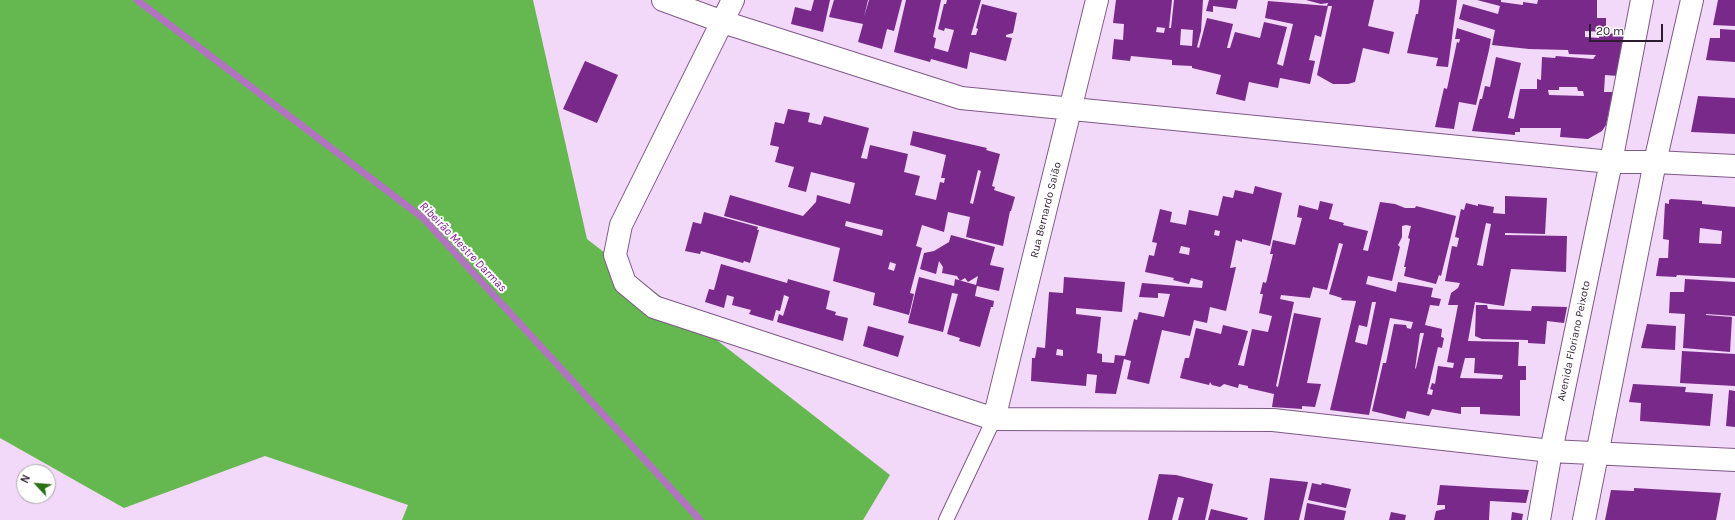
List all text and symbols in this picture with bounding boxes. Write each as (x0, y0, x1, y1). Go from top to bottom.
scale bar (1591, 16, 1665, 42)
text: 20 m (1596, 24, 1624, 38)
street label: Rua Bernardo Saião (1028, 161, 1064, 259)
water label: Ribeirão Mestre Darmas (416, 199, 510, 295)
street label: Avenida Floriano Peixoto (1555, 280, 1593, 402)
north arrow (16, 464, 56, 504)
text: N (18, 473, 33, 485)

